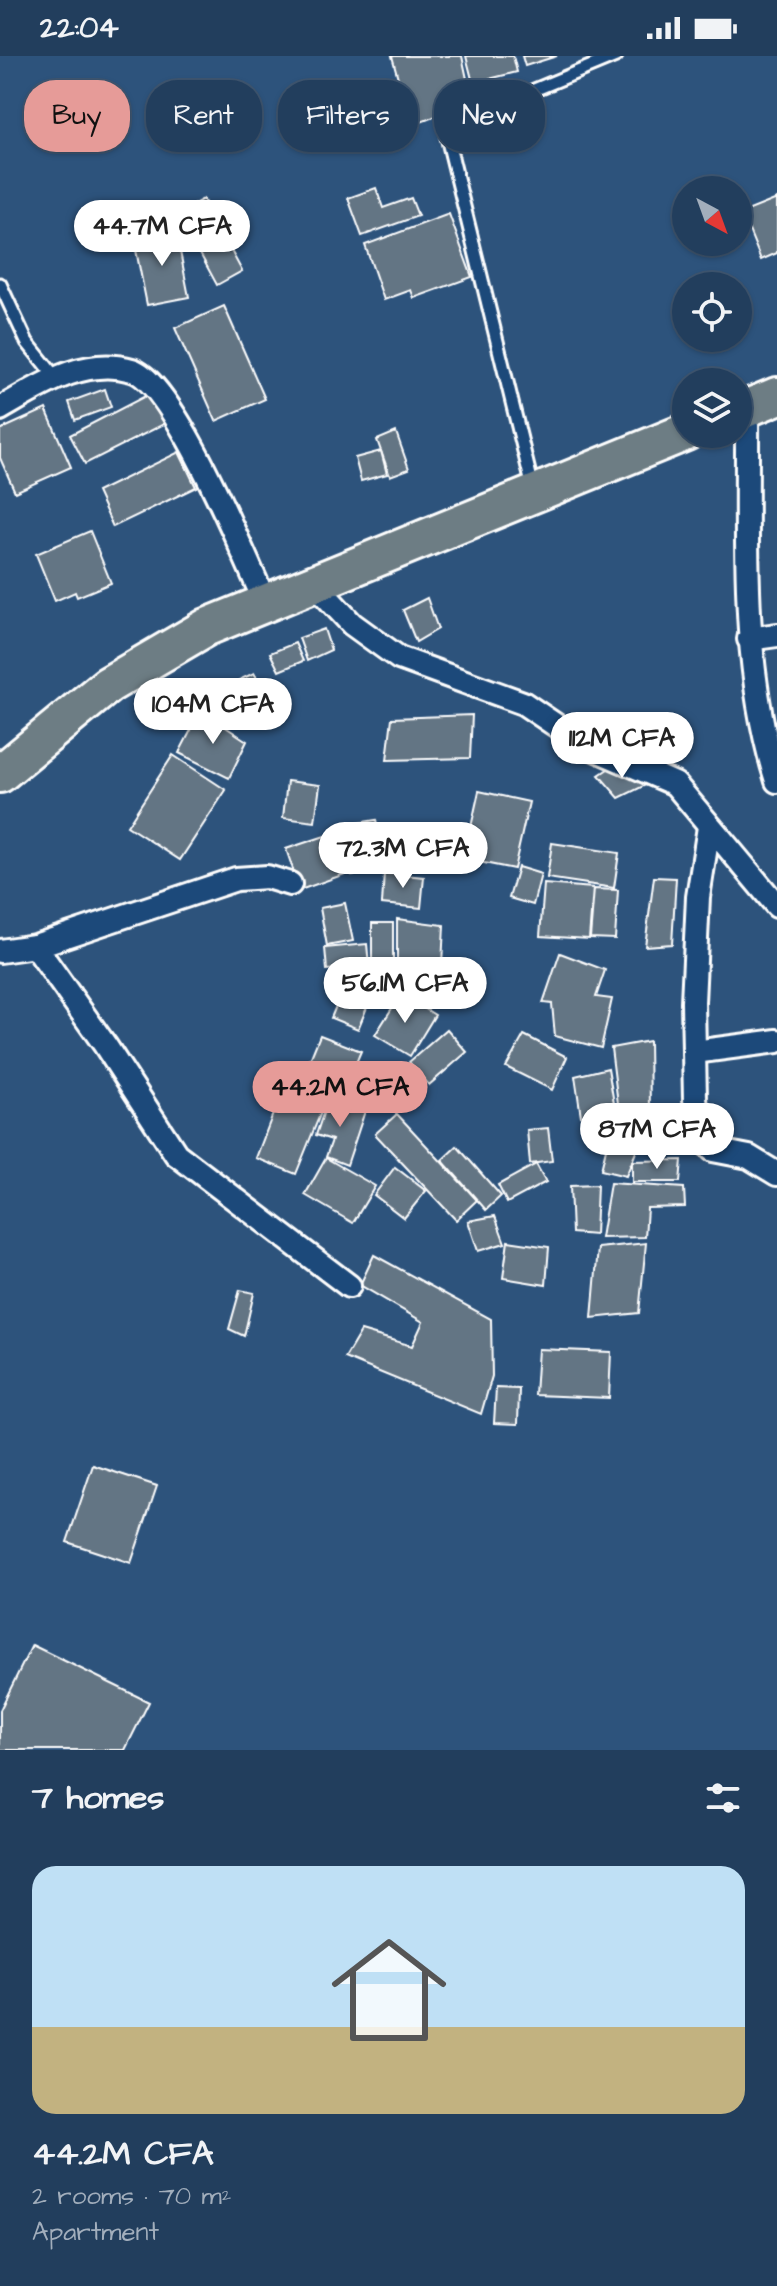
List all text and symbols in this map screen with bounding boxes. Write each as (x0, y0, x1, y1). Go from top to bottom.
text: 22:04 (40, 7, 119, 49)
chip: Buy (24, 80, 130, 152)
chip: Rent (146, 80, 262, 152)
chip: Filters (278, 80, 418, 152)
chip: New (434, 80, 545, 152)
north arrow (672, 176, 752, 256)
map controls (672, 176, 752, 448)
pin: 44.7M CFA (70, 200, 254, 268)
text: 44.7M CFA (92, 208, 232, 244)
button: locate (672, 272, 752, 352)
button: layers (672, 368, 752, 448)
pin: 104M CFA (130, 678, 296, 746)
text: 104M CFA (152, 686, 274, 722)
pin: 112M CFA (539, 712, 705, 780)
text: 112M CFA (569, 720, 675, 756)
pin: 72.3M CFA (311, 822, 495, 890)
text: 72.3M CFA (337, 830, 469, 866)
pin: 56.1M CFA (313, 957, 497, 1025)
text: 56.1M CFA (342, 965, 468, 1001)
pin: 44.2M CFA (248, 1061, 432, 1129)
text: 44.2M CFA (271, 1069, 409, 1105)
pin: 87M CFA (583, 1103, 731, 1171)
text: 87M CFA (598, 1111, 716, 1147)
text: 7 homes (32, 1774, 164, 1822)
icon: filters (701, 1776, 745, 1820)
icon: home (317, 1918, 461, 2062)
text: 44.2M CFA (32, 2130, 214, 2178)
text: 2 rooms · 70 m² (32, 2178, 231, 2214)
text: Apartment (32, 2214, 159, 2250)

